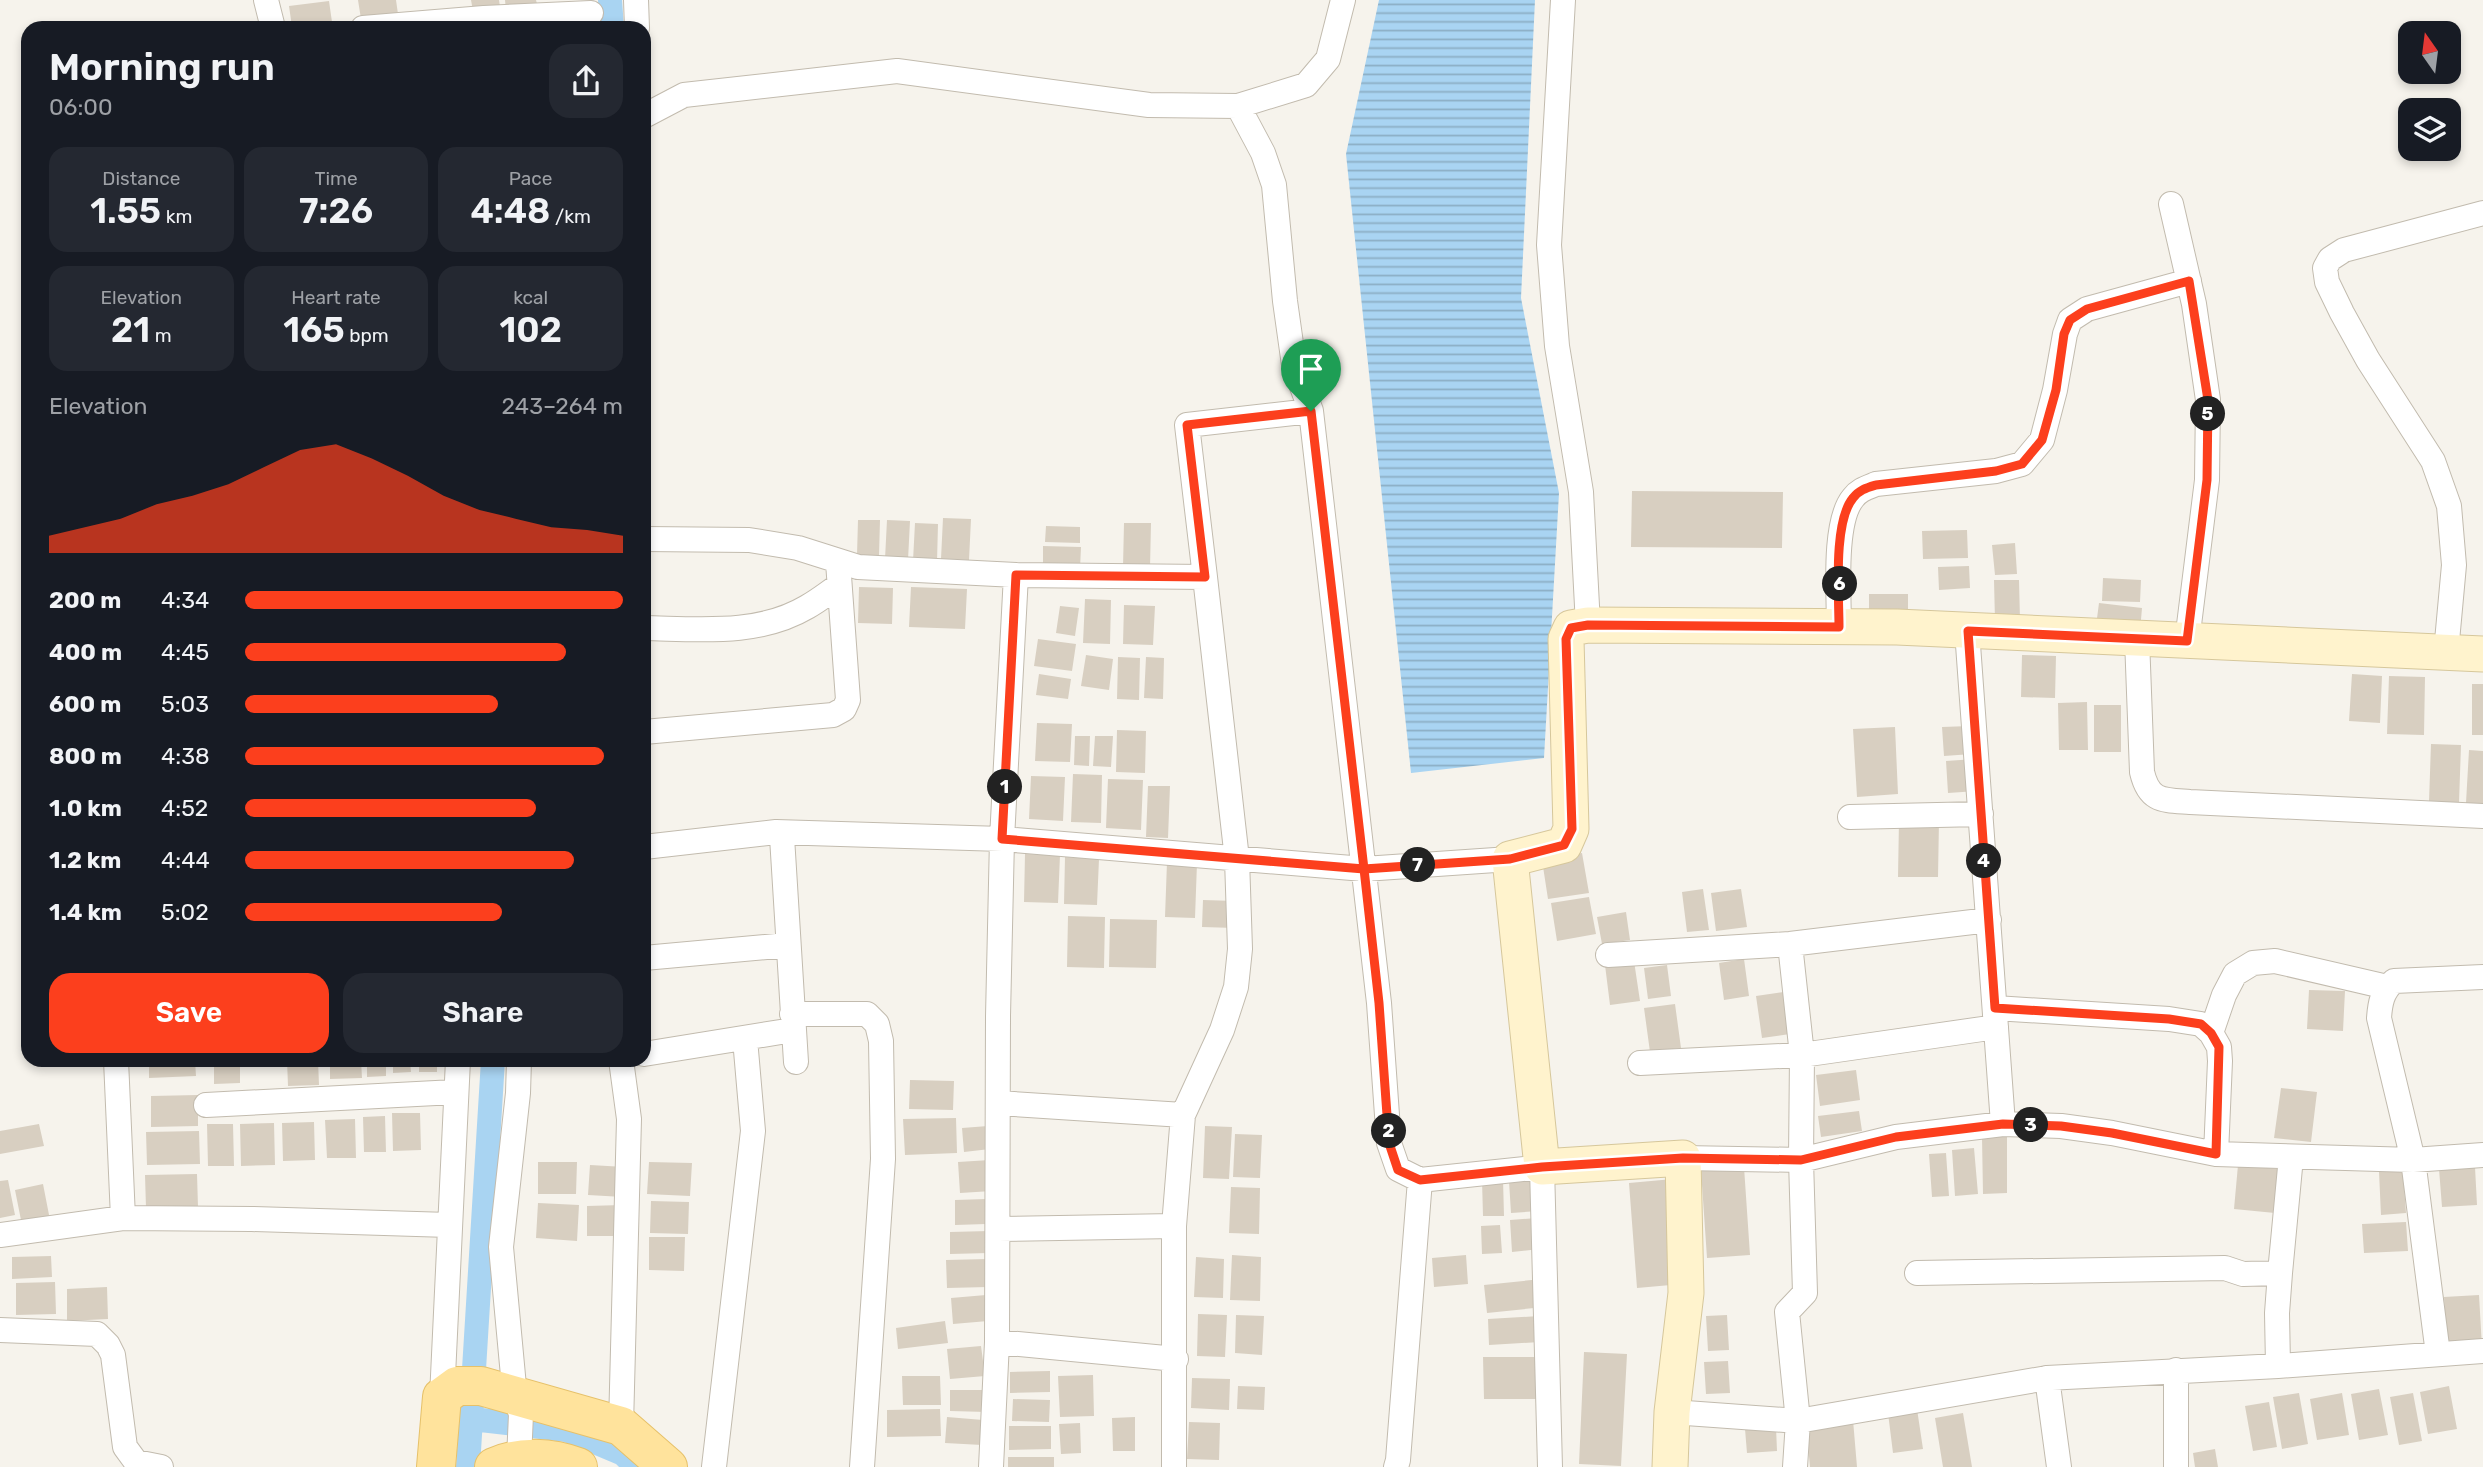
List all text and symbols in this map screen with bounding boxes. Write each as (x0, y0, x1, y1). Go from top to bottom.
north arrow (2398, 21, 2460, 84)
map controls (2398, 21, 2461, 161)
text: Morning run (49, 44, 275, 90)
button: share (549, 44, 623, 118)
text: 06:00 (49, 93, 113, 121)
button: layers (2398, 98, 2461, 161)
text: Distance (102, 167, 180, 190)
text: Time (314, 167, 358, 190)
text: Pace (509, 167, 552, 190)
text: 1.55 (90, 190, 161, 232)
text: 7:26 (299, 190, 373, 232)
text: 4:48 (470, 190, 550, 232)
text: km (161, 205, 192, 228)
text: /km (550, 205, 591, 228)
text: Elevation (101, 286, 182, 309)
text: Heart rate (291, 286, 381, 309)
text: kcal (513, 286, 548, 309)
text: 21 (111, 309, 150, 351)
text: 165 (283, 309, 345, 351)
text: 102 (499, 309, 562, 351)
text: m (150, 324, 172, 347)
text: bpm (345, 324, 389, 347)
pin (1281, 339, 1341, 411)
icon: arrive (1292, 350, 1330, 388)
text: Elevation (49, 392, 148, 420)
text: 243–264 m (502, 392, 623, 420)
pin: 5 (2190, 396, 2226, 432)
text: 5 (2201, 402, 2214, 425)
pin: 6 (1822, 566, 1857, 602)
text: 6 (1833, 572, 1846, 595)
text: 200 m (49, 586, 121, 614)
text: 4:34 (161, 586, 209, 614)
text: 400 m (49, 638, 122, 666)
text: 4:45 (161, 638, 209, 666)
text: 600 m (49, 690, 121, 718)
text: 5:03 (161, 690, 209, 718)
text: 800 m (49, 742, 122, 770)
text: 4:38 (161, 742, 210, 770)
pin: 1 (988, 770, 1023, 804)
text: 1 (1000, 775, 1009, 798)
text: 1.0 km (49, 794, 122, 822)
text: 4:52 (161, 794, 208, 822)
pin: 4 (1966, 844, 2002, 878)
text: 1.2 km (49, 846, 121, 874)
text: 4:44 (161, 846, 210, 874)
pin: 7 (1400, 848, 1436, 882)
text: 4 (1977, 849, 1990, 872)
text: 7 (1412, 853, 1423, 876)
text: 1.4 km (49, 898, 122, 926)
text: 5:02 (161, 898, 209, 926)
button: Save (49, 973, 329, 1053)
button: Share (343, 973, 623, 1053)
pin: 3 (2014, 1108, 2048, 1142)
text: 3 (2024, 1113, 2037, 1136)
pin: 2 (1372, 1114, 1406, 1148)
text: 2 (1382, 1119, 1395, 1142)

